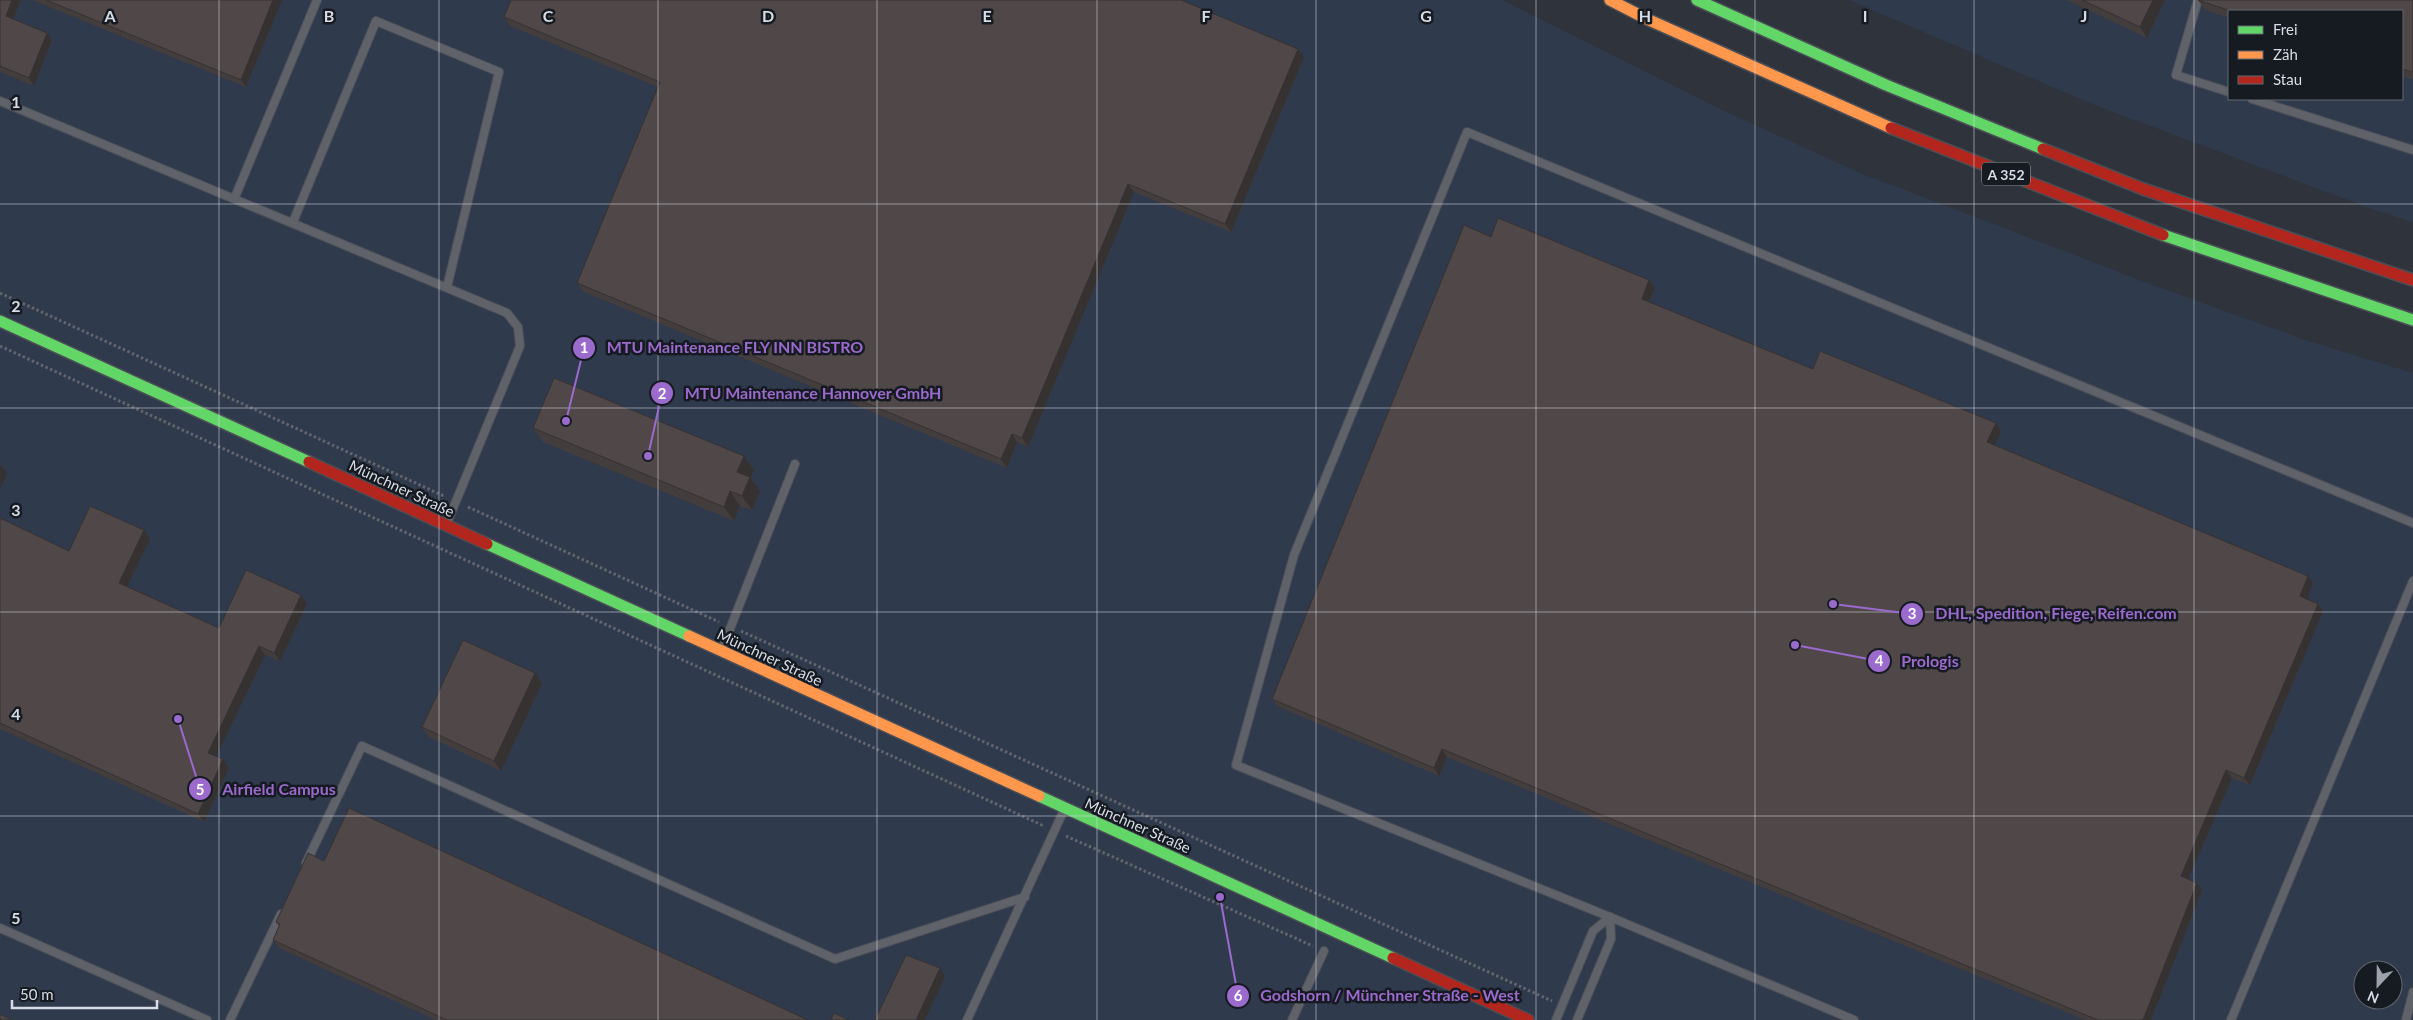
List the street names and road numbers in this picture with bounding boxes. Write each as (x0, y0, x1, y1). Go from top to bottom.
road number: A 352 (1982, 162, 2030, 185)
street label: Münchner Straße (347, 456, 457, 520)
street label: Münchner Straße (715, 625, 825, 689)
street label: Münchner Straße (1082, 794, 1194, 856)

